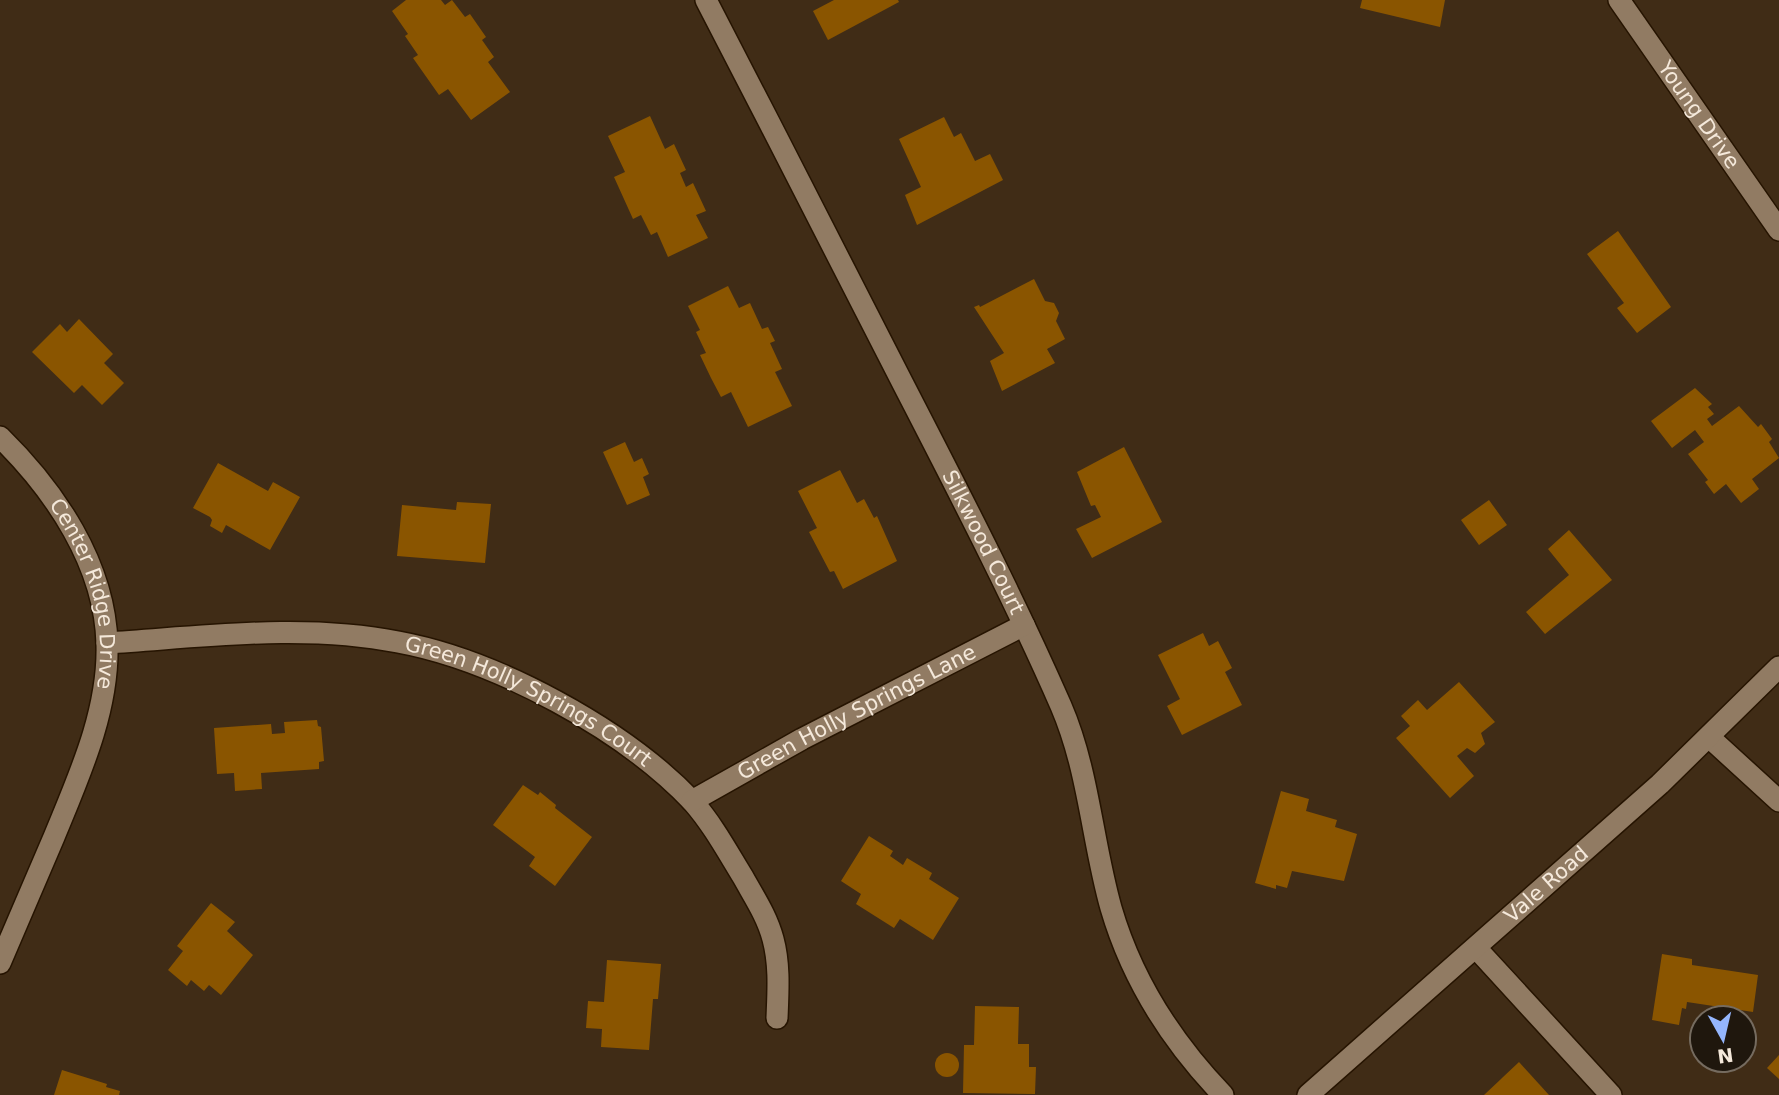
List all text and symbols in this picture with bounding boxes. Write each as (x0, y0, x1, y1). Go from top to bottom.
street label: Young Drive (1653, 56, 1745, 173)
street label: Silkwood Court (937, 466, 1029, 618)
street label: Center Ridge Drive (45, 494, 119, 691)
street label: Green Holly Springs Court (403, 632, 656, 771)
street label: Green Holly Springs Lane (733, 640, 980, 785)
street label: Vale Road (1499, 841, 1593, 928)
north arrow (1688, 1004, 1758, 1074)
text: N (1716, 1044, 1735, 1068)

